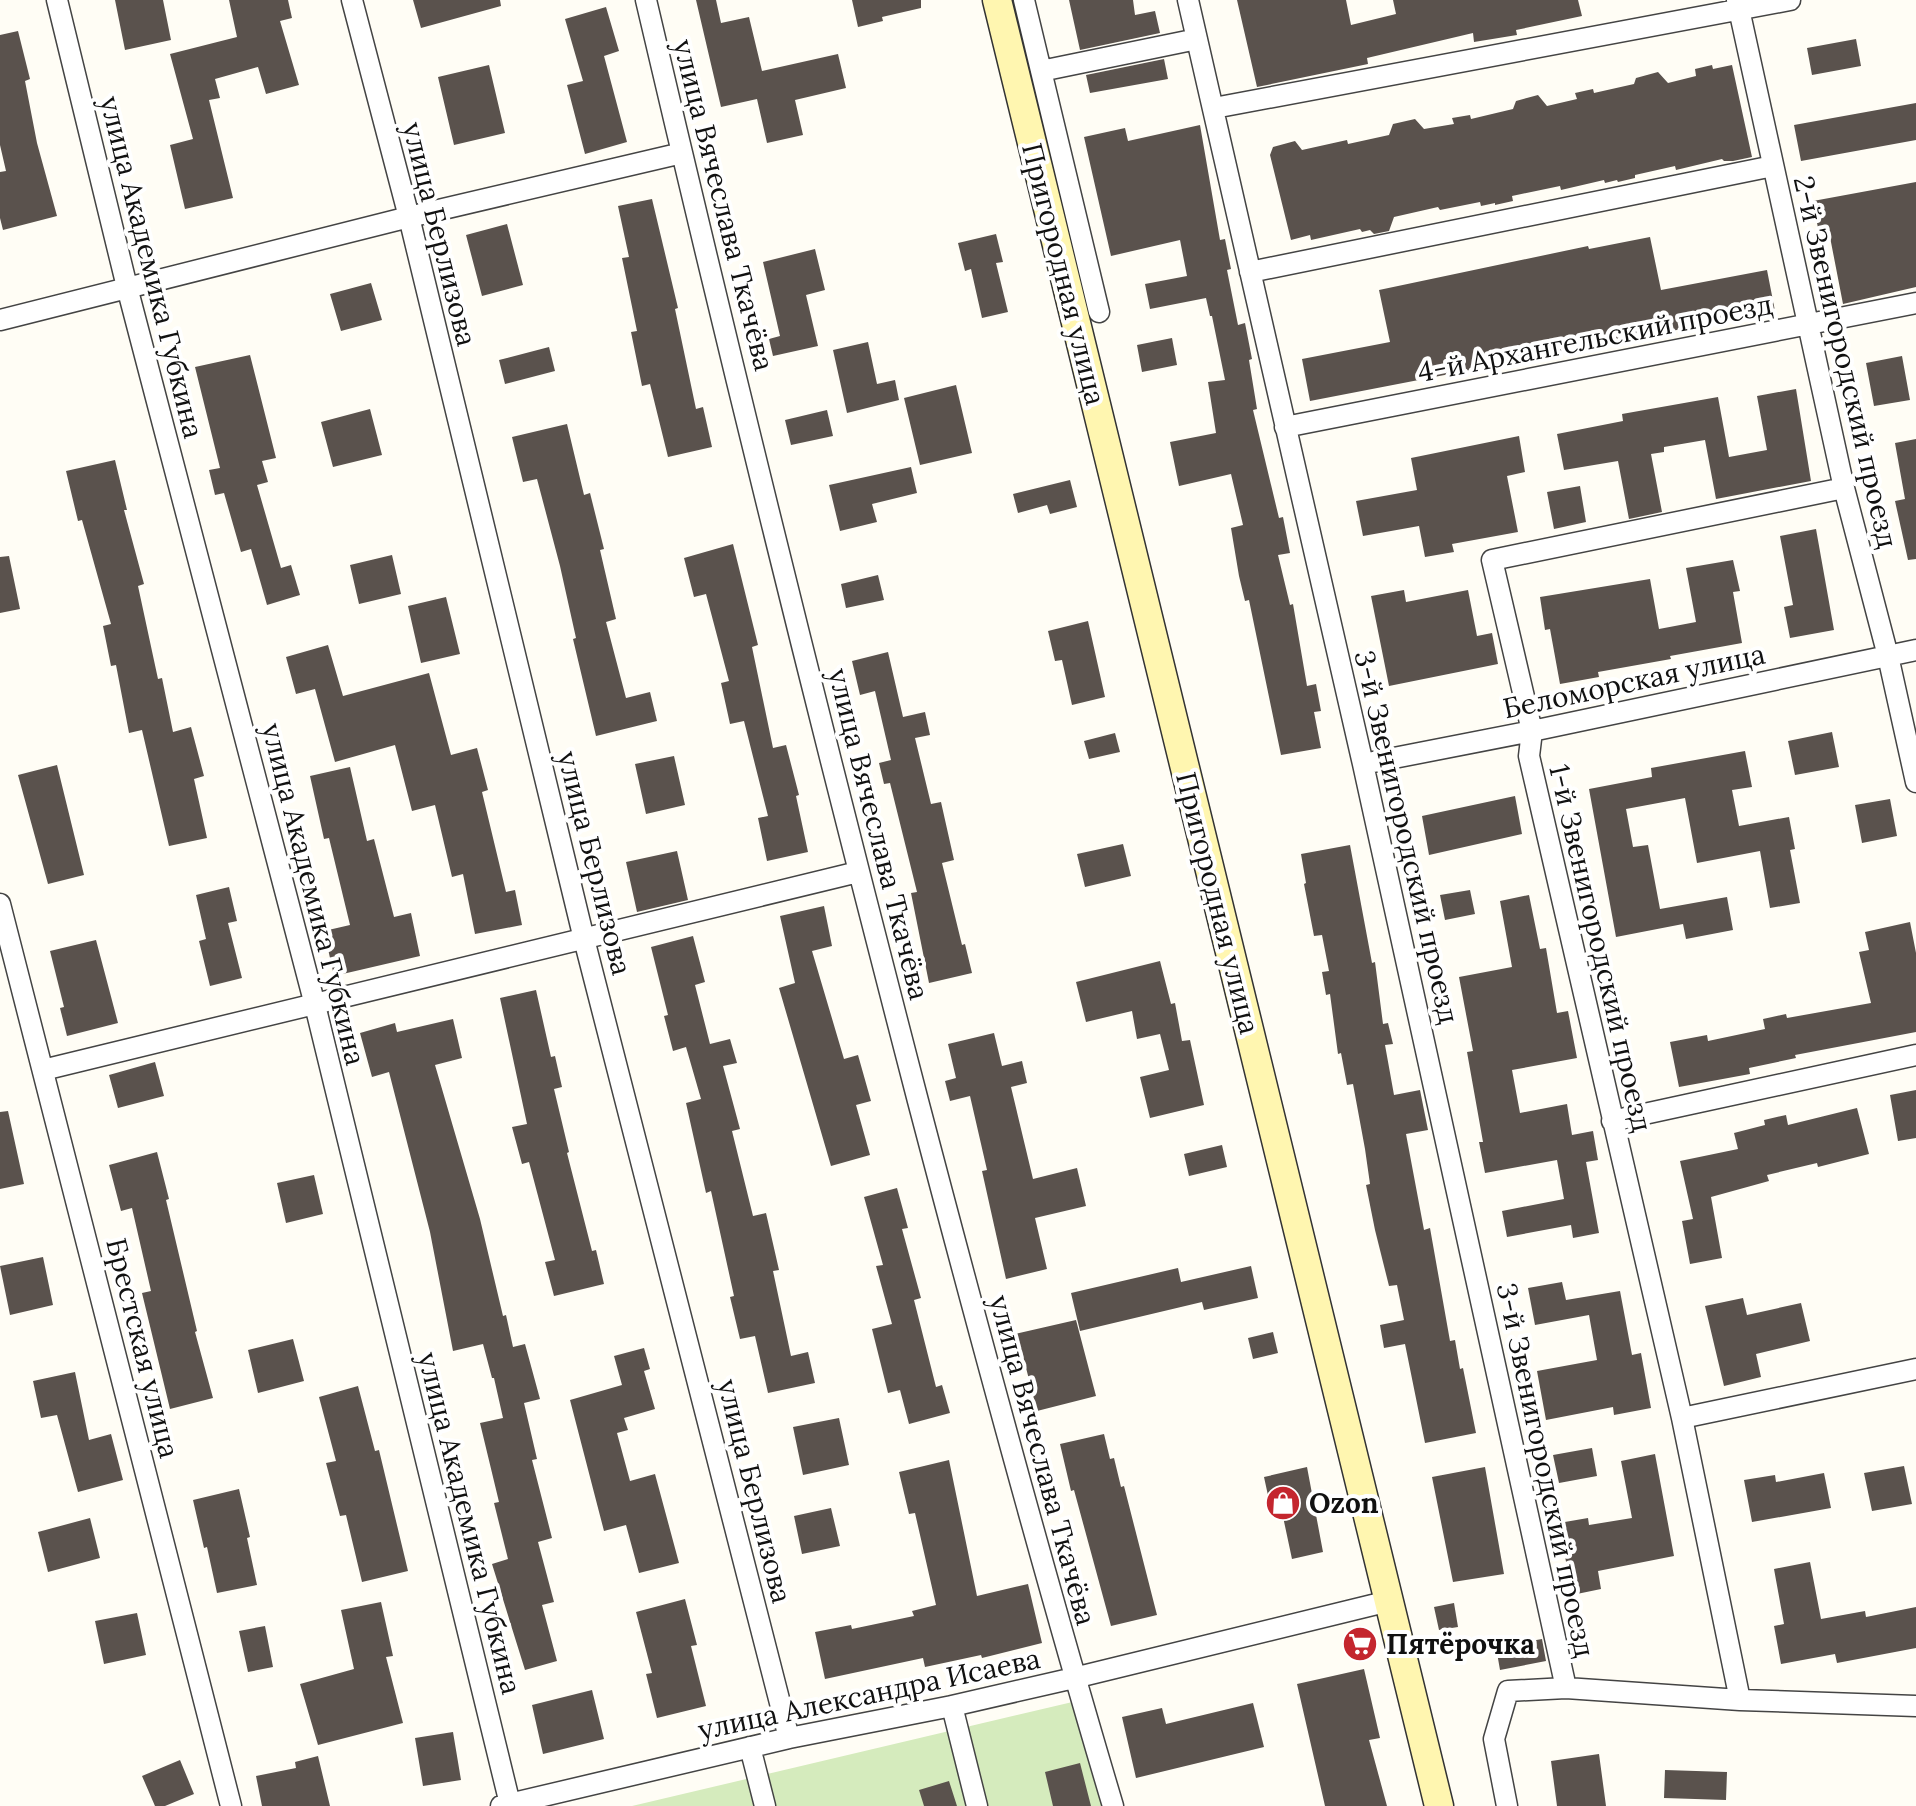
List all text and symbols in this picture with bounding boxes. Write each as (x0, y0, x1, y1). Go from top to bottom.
street label: улица Вячеслава Ткачёва (665, 36, 783, 374)
street label: улица Академика Губкина (92, 92, 212, 442)
street label: улица Берлизова (395, 118, 485, 350)
street label: Пригородная улица (1014, 139, 1114, 409)
street label: 2-й Звенигородский проезд (1786, 173, 1906, 551)
street label: 4-й Архангельский проезд (1415, 286, 1775, 390)
street label: Беломорская улица (1500, 636, 1768, 726)
street label: 3-й Звенигородский проезд (1347, 647, 1467, 1027)
street label: улица Вячеслава Ткачёва (820, 665, 938, 1003)
street label: улица Академика Губкина (254, 719, 374, 1069)
street label: улица Берлизова (550, 747, 640, 979)
street label: 1-й Звенигородский проезд (1541, 761, 1661, 1135)
street label: Пригородная улица (1168, 768, 1268, 1038)
street label: Брестская улица (98, 1234, 188, 1462)
street label: 3-й Звенигородский проезд (1489, 1280, 1603, 1660)
street label: улица Вячеслава Ткачёва (982, 1291, 1104, 1629)
street label: улица Академика Губкина (410, 1348, 530, 1698)
street label: улица Берлизова (710, 1375, 800, 1607)
shop icon: Ozon (1264, 1484, 1302, 1522)
place label: Ozon (1309, 1485, 1379, 1521)
supermarket icon: Пятёрочка (1341, 1625, 1379, 1663)
place label: Пятёрочка (1386, 1626, 1535, 1662)
street label: улица Александра Исаева (695, 1640, 1043, 1748)

